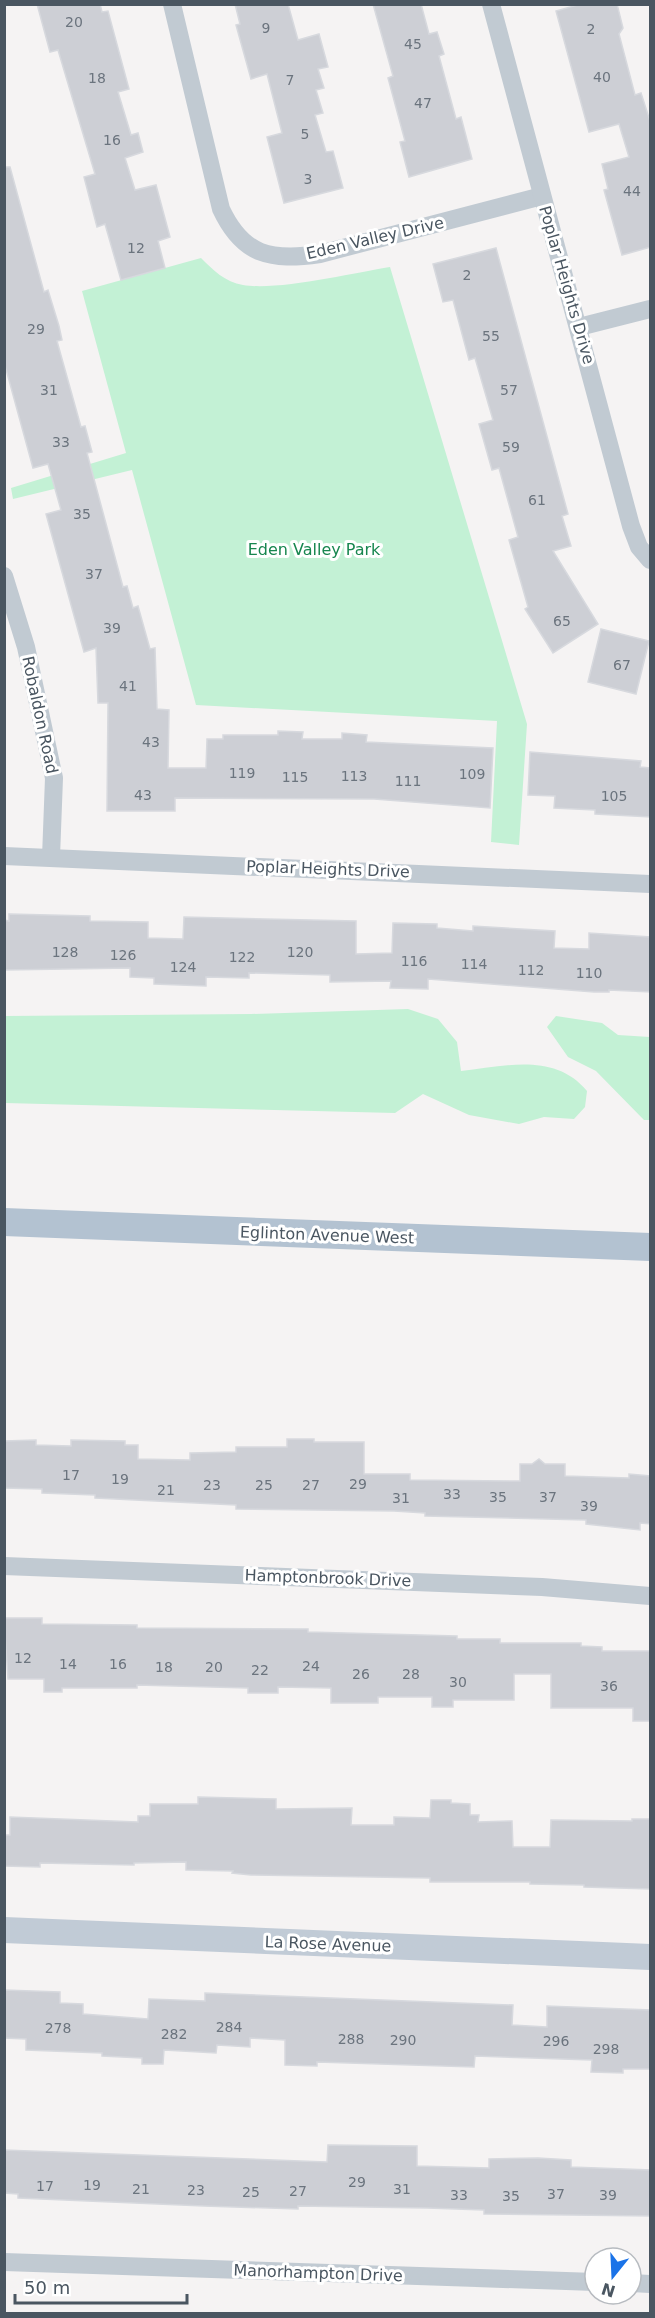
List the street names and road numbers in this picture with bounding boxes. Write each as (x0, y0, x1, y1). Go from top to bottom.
street label: Poplar Heights Drive (535, 204, 599, 366)
street label: Eden Valley Drive (304, 213, 446, 263)
street label: Robaldon Road (18, 654, 62, 776)
street label: Poplar Heights Drive (246, 857, 410, 881)
street label: Eglinton Avenue West (239, 1222, 415, 1248)
street label: Hamptonbrook Drive (244, 1566, 412, 1590)
street label: La Rose Avenue (264, 1932, 392, 1956)
street label: Manorhampton Drive (233, 2261, 403, 2285)

